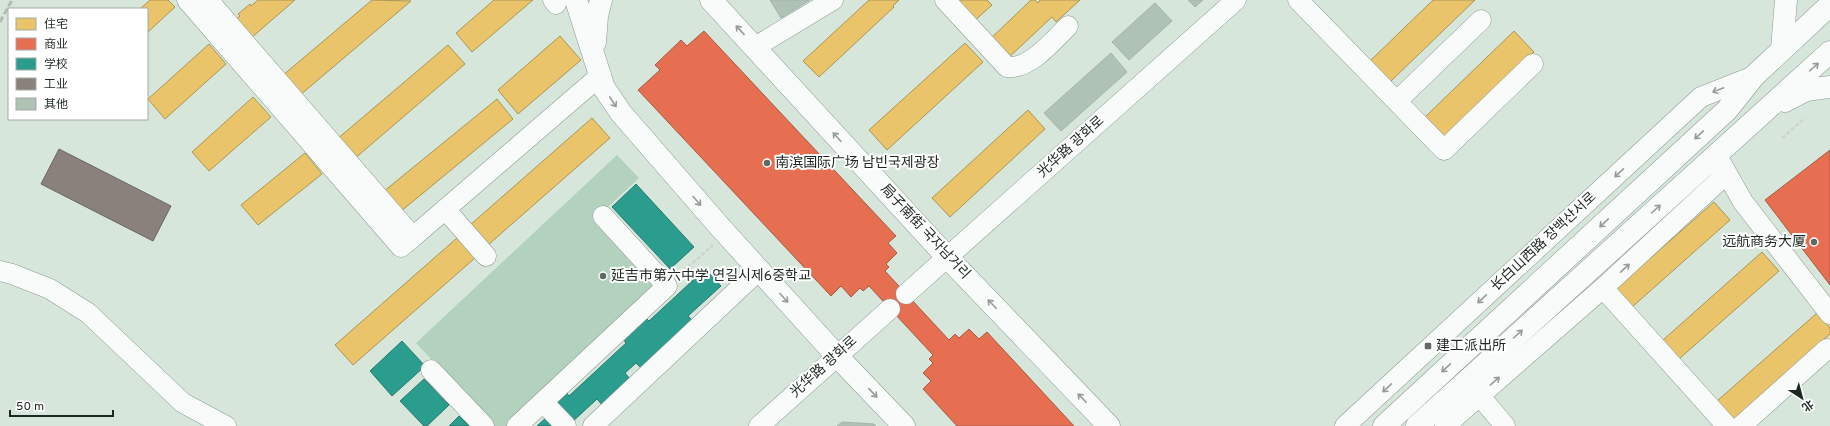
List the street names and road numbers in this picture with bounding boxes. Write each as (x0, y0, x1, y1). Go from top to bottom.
street label: 光华路 광화로 (1033, 112, 1108, 181)
street label: 局子南街 국자남거리 (877, 181, 973, 283)
street label: 长白山西路 장백산서로 (1488, 189, 1600, 295)
street label: 光华路 광화로 (786, 332, 861, 401)

